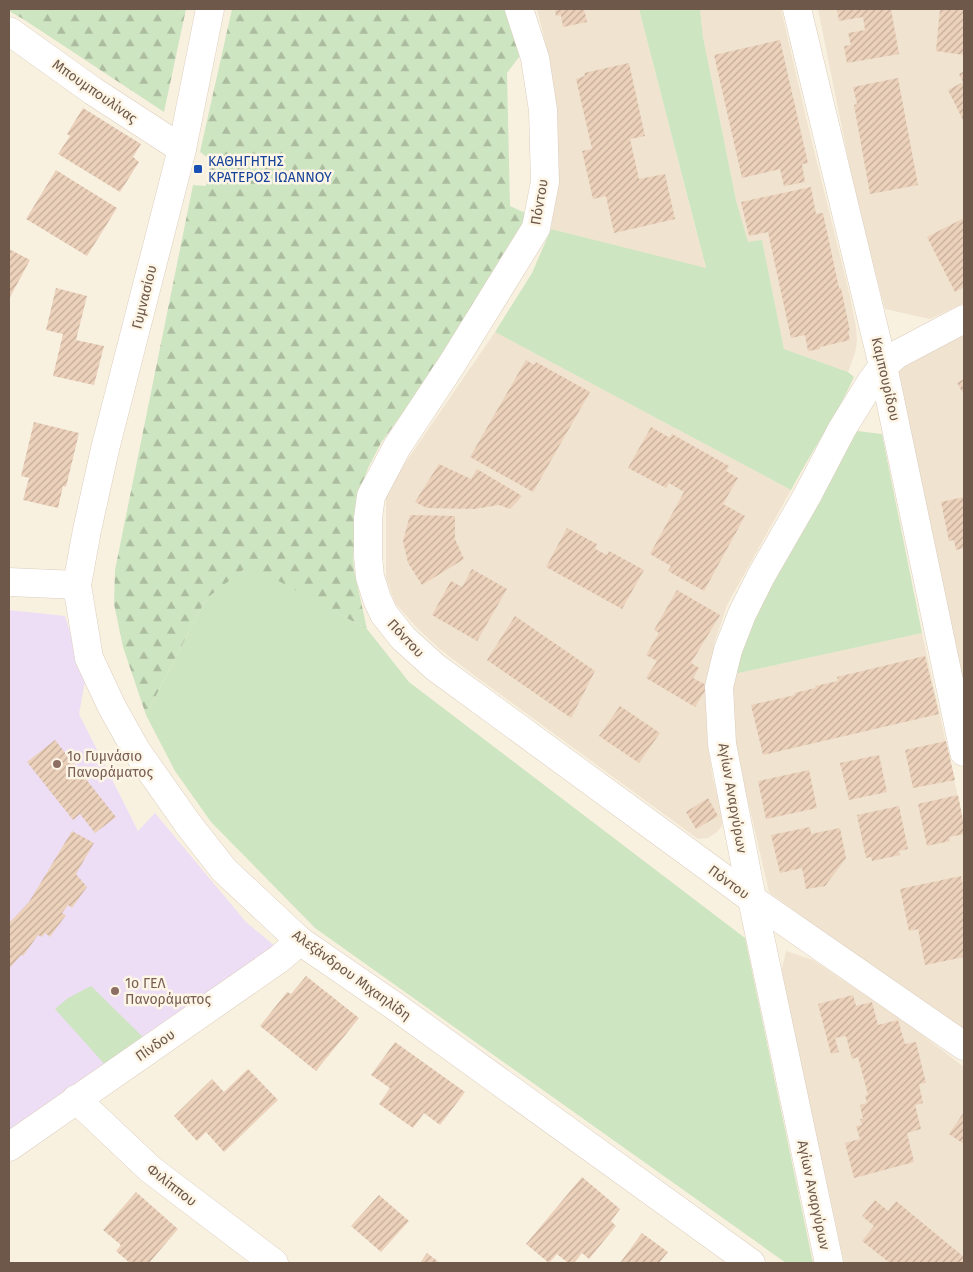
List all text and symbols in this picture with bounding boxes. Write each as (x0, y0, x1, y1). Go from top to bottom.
street label: Μπουμπουλίνας (49, 56, 141, 127)
place label: ΚΑΘΗΓΗΤΗΣ ΚΡΑΤΕΡΟΣ ΙΩΑΝΝΟΥ (208, 153, 332, 186)
marker: ΚΑΘΗΓΗΤΗΣ ΚΡΑΤΕΡΟΣ ΙΩΑΝΝΟΥ (192, 163, 204, 175)
street label: Πόντου (527, 178, 552, 226)
street label: Γυμνασίου (128, 263, 161, 331)
street label: Καμπουρίδου (868, 336, 903, 423)
street label: Πόντου (384, 616, 428, 661)
street label: Αγίων Αναργύρων (714, 742, 751, 855)
place label: 1ο Γυμνάσιο Πανοράματος (67, 748, 154, 781)
marker: 1ο Γυμνάσιο Πανοράματος (51, 758, 63, 770)
street label: Πόντου (705, 862, 753, 903)
street label: Aλεξάνδρου Mιχαηλίδη (289, 927, 414, 1024)
place label: 1ο ΓΕΛ Πανοράματος (125, 975, 212, 1008)
marker: 1ο ΓΕΛ Πανοράματος (109, 985, 121, 997)
street label: Πίνδου (132, 1026, 178, 1065)
street label: Αγίων Αναργύρων (794, 1139, 833, 1252)
street label: Φιλίππου (143, 1161, 200, 1210)

